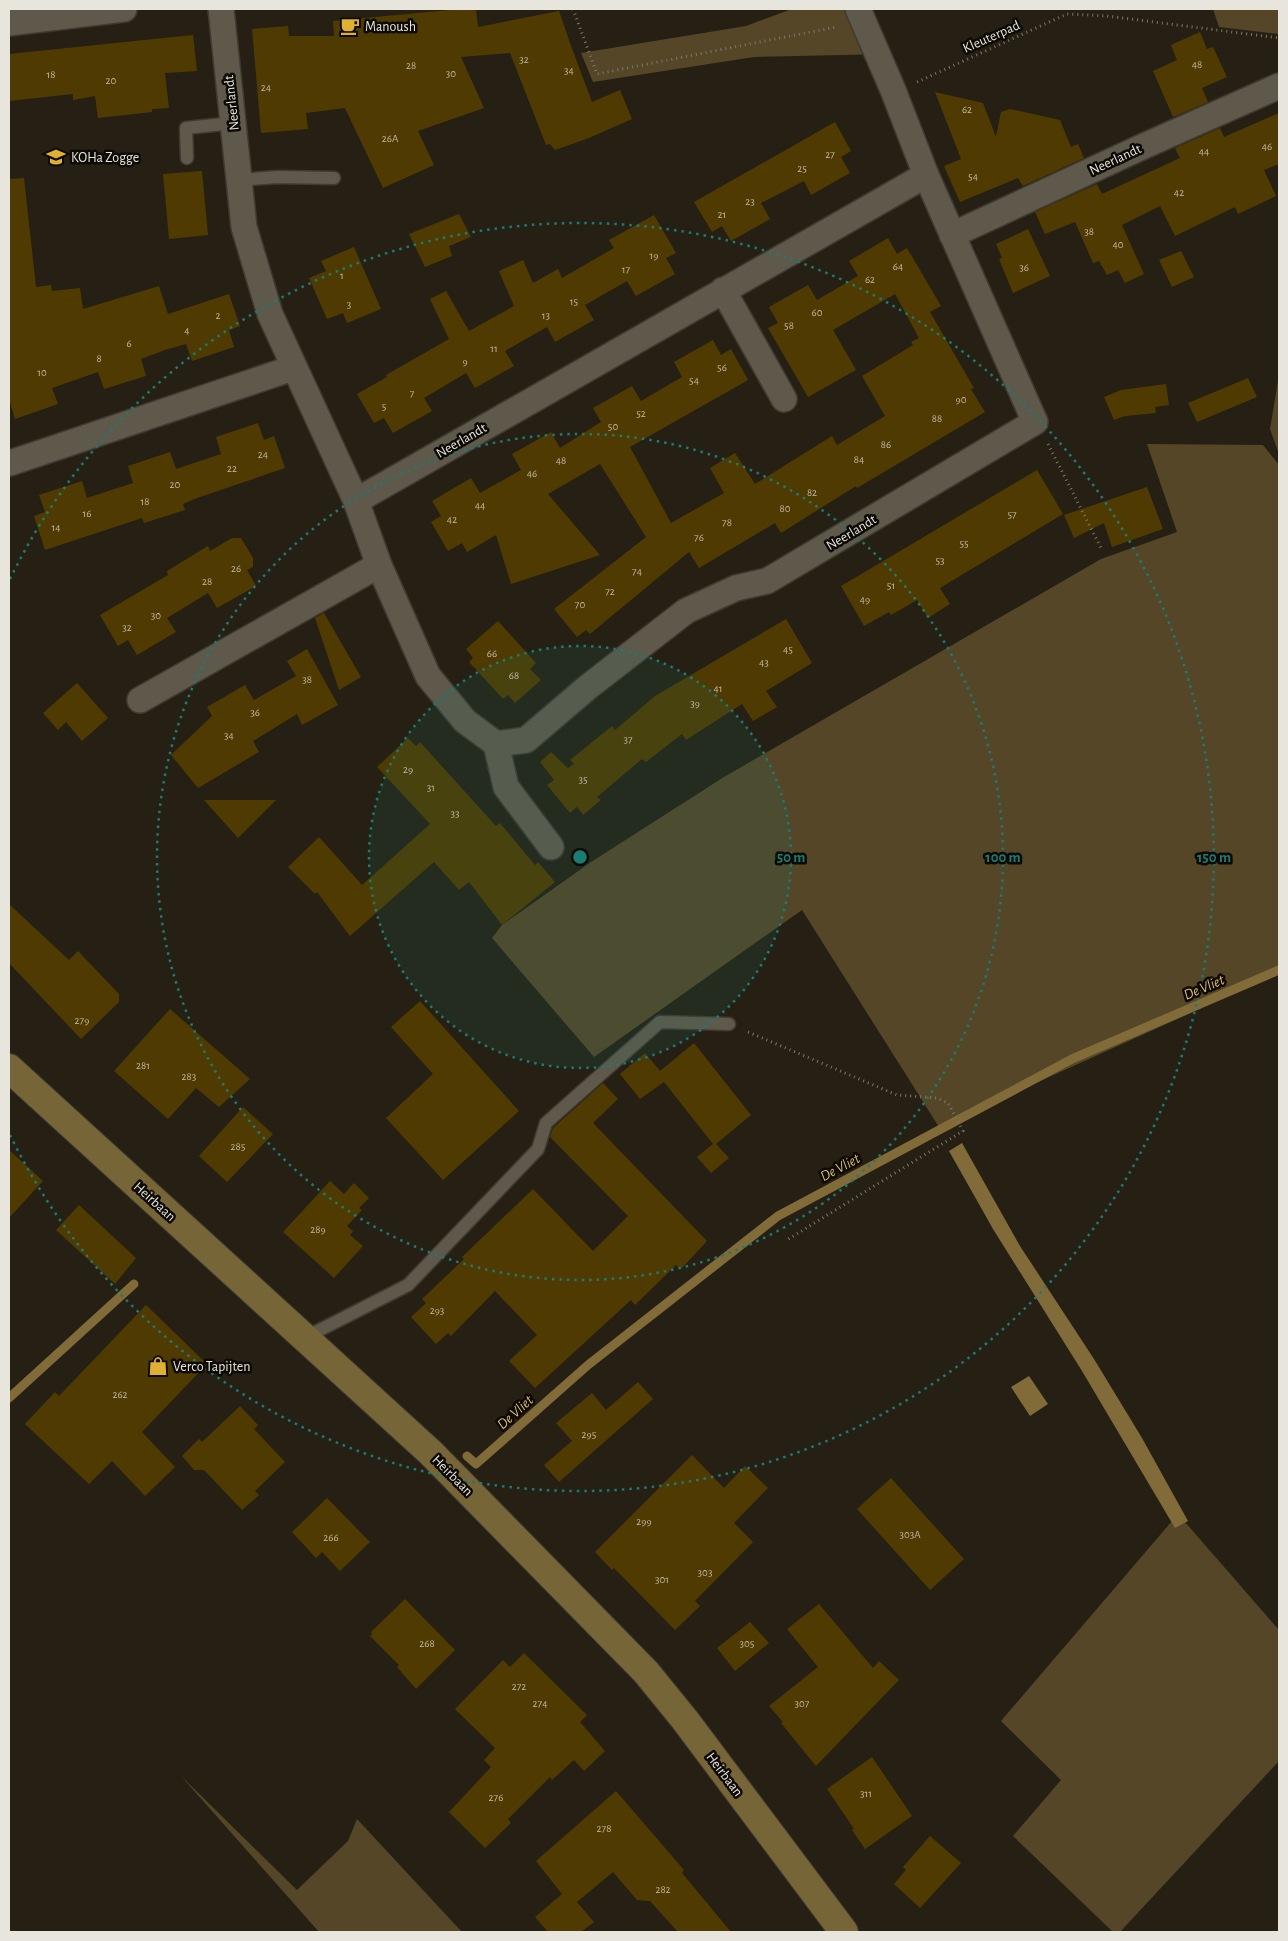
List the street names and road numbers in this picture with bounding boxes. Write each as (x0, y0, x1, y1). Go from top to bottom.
street label: Kleuterpad (961, 18, 1022, 56)
street label: Neerlandt (222, 74, 242, 131)
street label: Neerlandt (1087, 142, 1144, 178)
street label: Neerlandt (434, 421, 489, 461)
street label: Neerlandt (824, 512, 879, 553)
street label: Heirbaan (131, 1180, 178, 1224)
street label: Heirbaan (429, 1453, 475, 1499)
street label: Heirbaan (703, 1750, 745, 1799)

